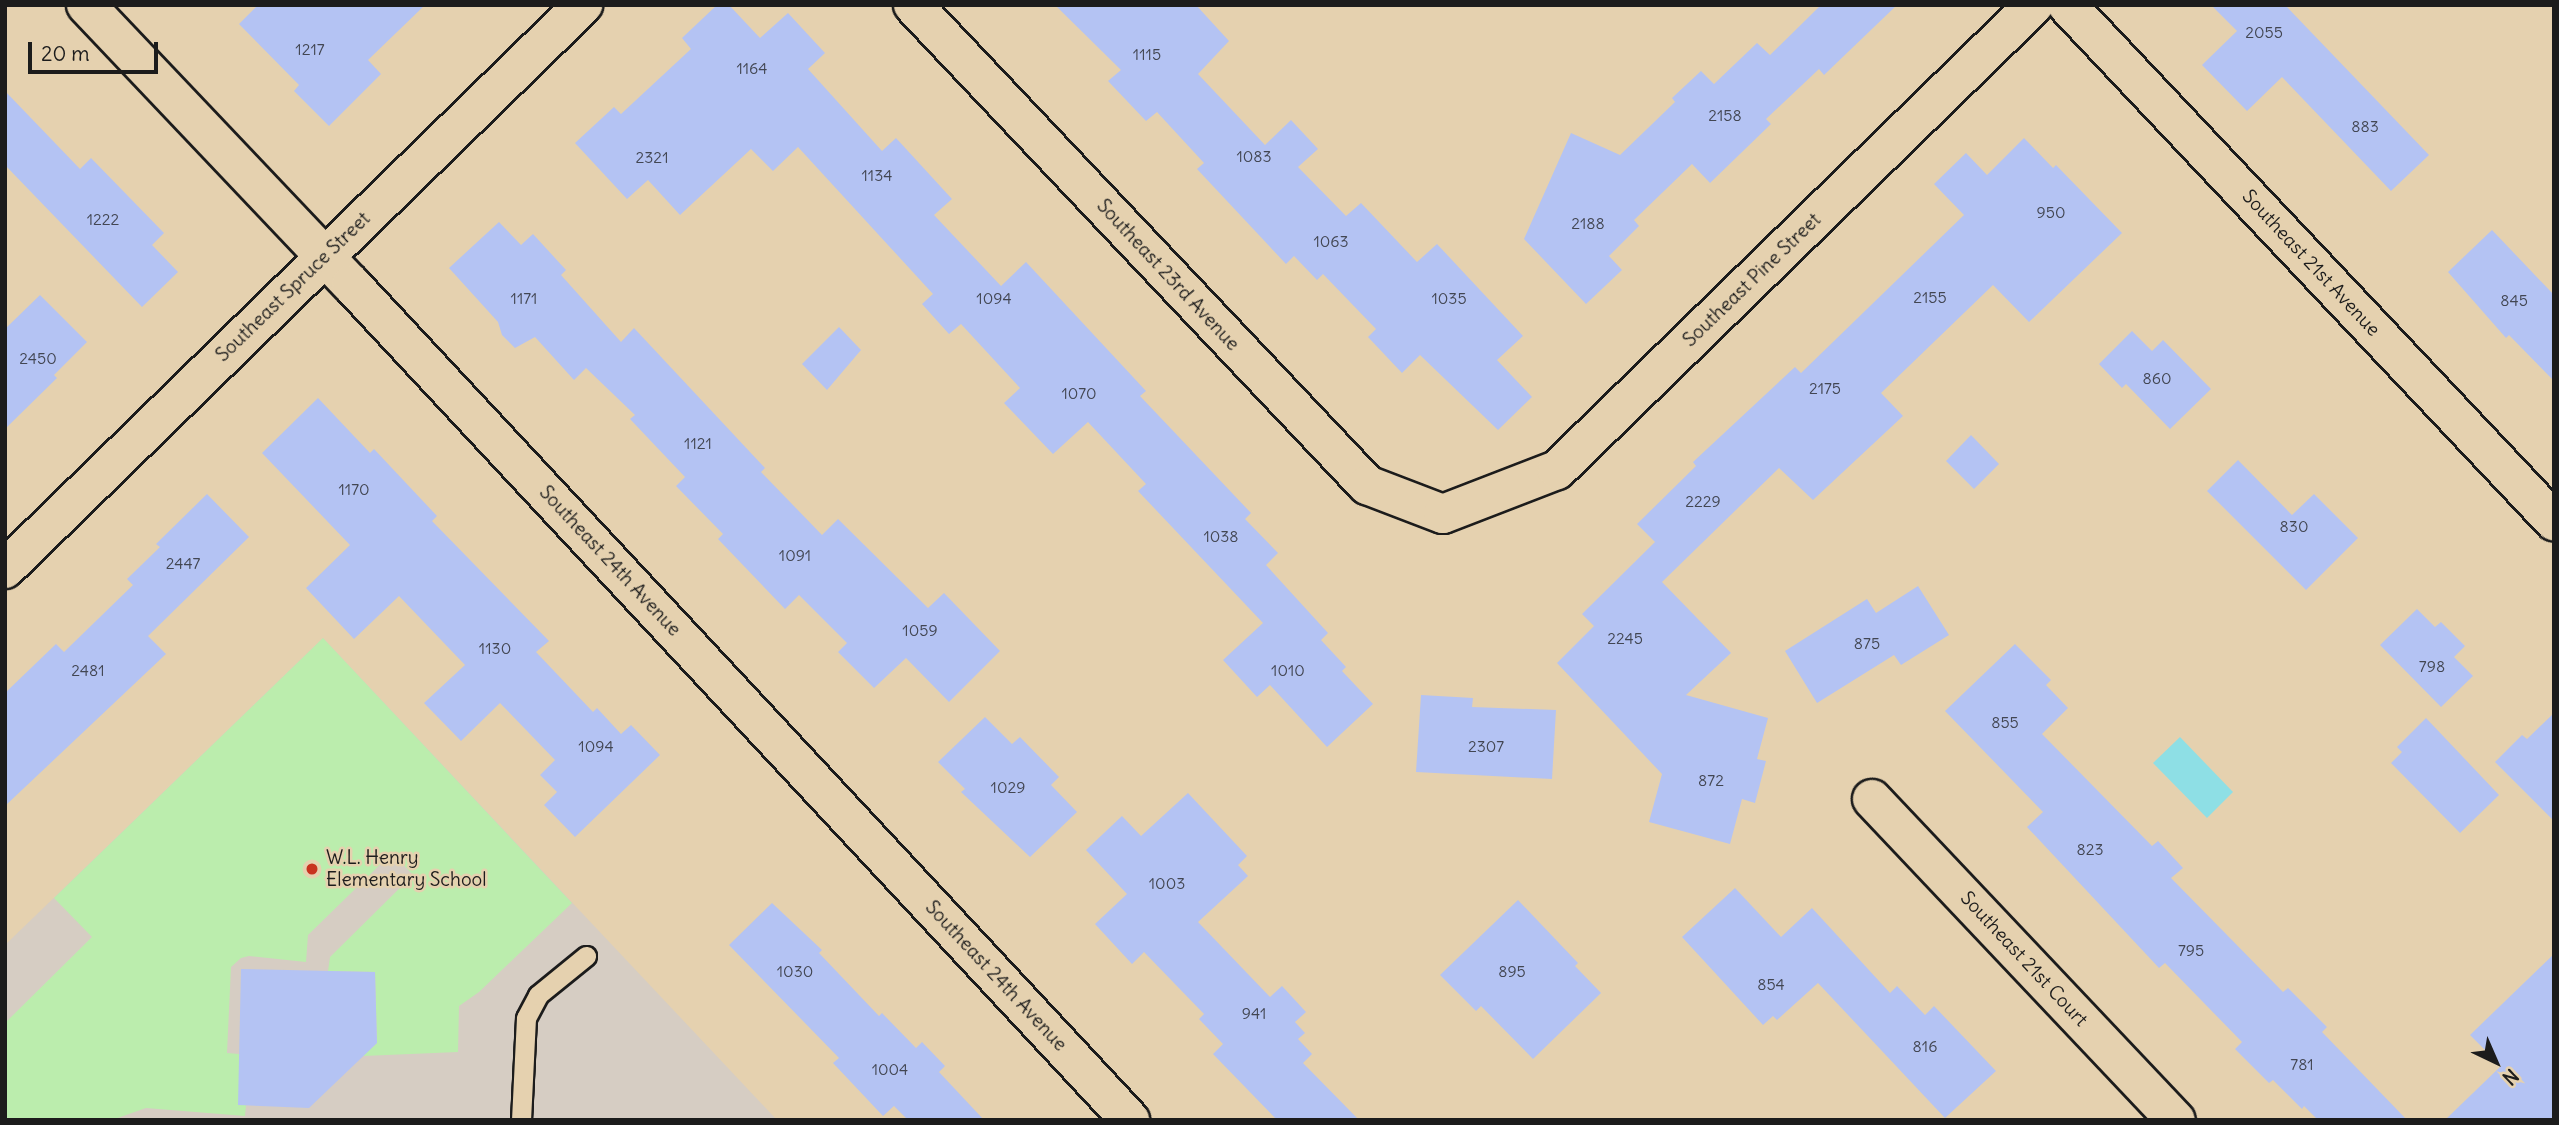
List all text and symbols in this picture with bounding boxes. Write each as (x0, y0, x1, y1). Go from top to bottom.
house number: 2055 (2245, 22, 2283, 42)
scale bar (32, 28, 161, 72)
house number: 1217 (295, 39, 325, 59)
text: 20 m (41, 40, 90, 67)
house number: 1115 (1133, 44, 1161, 64)
house number: 1164 (736, 58, 768, 78)
house number: 2158 (1708, 105, 1742, 125)
house number: 883 (2351, 116, 2379, 136)
house number: 1083 (1236, 146, 1272, 166)
house number: 2321 (636, 147, 668, 167)
house number: 1134 (861, 165, 893, 185)
street label: Southeast 21st Avenue (2237, 185, 2385, 341)
street label: Southeast 23rd Avenue (1092, 195, 1244, 355)
house number: 950 (2037, 202, 2065, 222)
street label: Southeast Spruce Street (211, 207, 375, 367)
street label: Southeast Pine Street (1678, 208, 1826, 352)
house number: 1222 (87, 209, 119, 229)
house number: 2188 (1571, 213, 1605, 233)
house number: 1063 (1313, 231, 1349, 251)
house number: 2155 (1913, 287, 1947, 307)
house number: 1171 (511, 288, 537, 308)
house number: 1094 (976, 288, 1012, 308)
house number: 1035 (1431, 288, 1467, 308)
house number: 845 (2500, 290, 2528, 310)
house number: 2450 (19, 348, 57, 368)
house number: 860 (2143, 368, 2171, 388)
house number: 2175 (1809, 378, 1841, 398)
house number: 1070 (1061, 383, 1097, 403)
house number: 1121 (684, 433, 712, 453)
house number: 1170 (338, 479, 370, 499)
street label: Southeast 24th Avenue (534, 481, 686, 641)
house number: 2229 (1685, 491, 1721, 511)
house number: 830 (2280, 516, 2308, 536)
house number: 1038 (1203, 526, 1239, 546)
house number: 1091 (779, 545, 811, 565)
house number: 2447 (166, 553, 200, 573)
house number: 1059 (902, 620, 938, 640)
house number: 2245 (1607, 628, 1643, 648)
house number: 875 (1854, 633, 1880, 653)
house number: 1130 (479, 638, 511, 658)
house number: 798 (2419, 656, 2445, 676)
house number: 2481 (71, 660, 105, 680)
house number: 1010 (1271, 660, 1305, 680)
house number: 855 (1991, 712, 2019, 732)
house number: 1094 (578, 736, 614, 756)
house number: 2307 (1468, 736, 1504, 756)
house number: 872 (1698, 770, 1724, 790)
house number: 1029 (991, 777, 1025, 797)
house number: 823 (2076, 839, 2104, 859)
place label: W.L. Henry Elementary School (326, 847, 487, 891)
marker: W.L. Henry Elementary School (304, 861, 320, 877)
house number: 1003 (1149, 873, 1185, 893)
street label: Southeast 21st Court (1956, 887, 2092, 1031)
street label: Southeast 24th Avenue (920, 896, 1072, 1056)
house number: 795 (2178, 940, 2204, 960)
house number: 1030 (777, 961, 813, 981)
house number: 895 (1498, 961, 1526, 981)
house number: 854 (1757, 974, 1785, 994)
house number: 941 (1242, 1003, 1266, 1023)
north arrow (2461, 1027, 2531, 1097)
house number: 816 (1913, 1036, 1937, 1056)
house number: 781 (2290, 1054, 2314, 1074)
house number: 1004 (872, 1059, 908, 1079)
text: N (2498, 1064, 2524, 1090)

